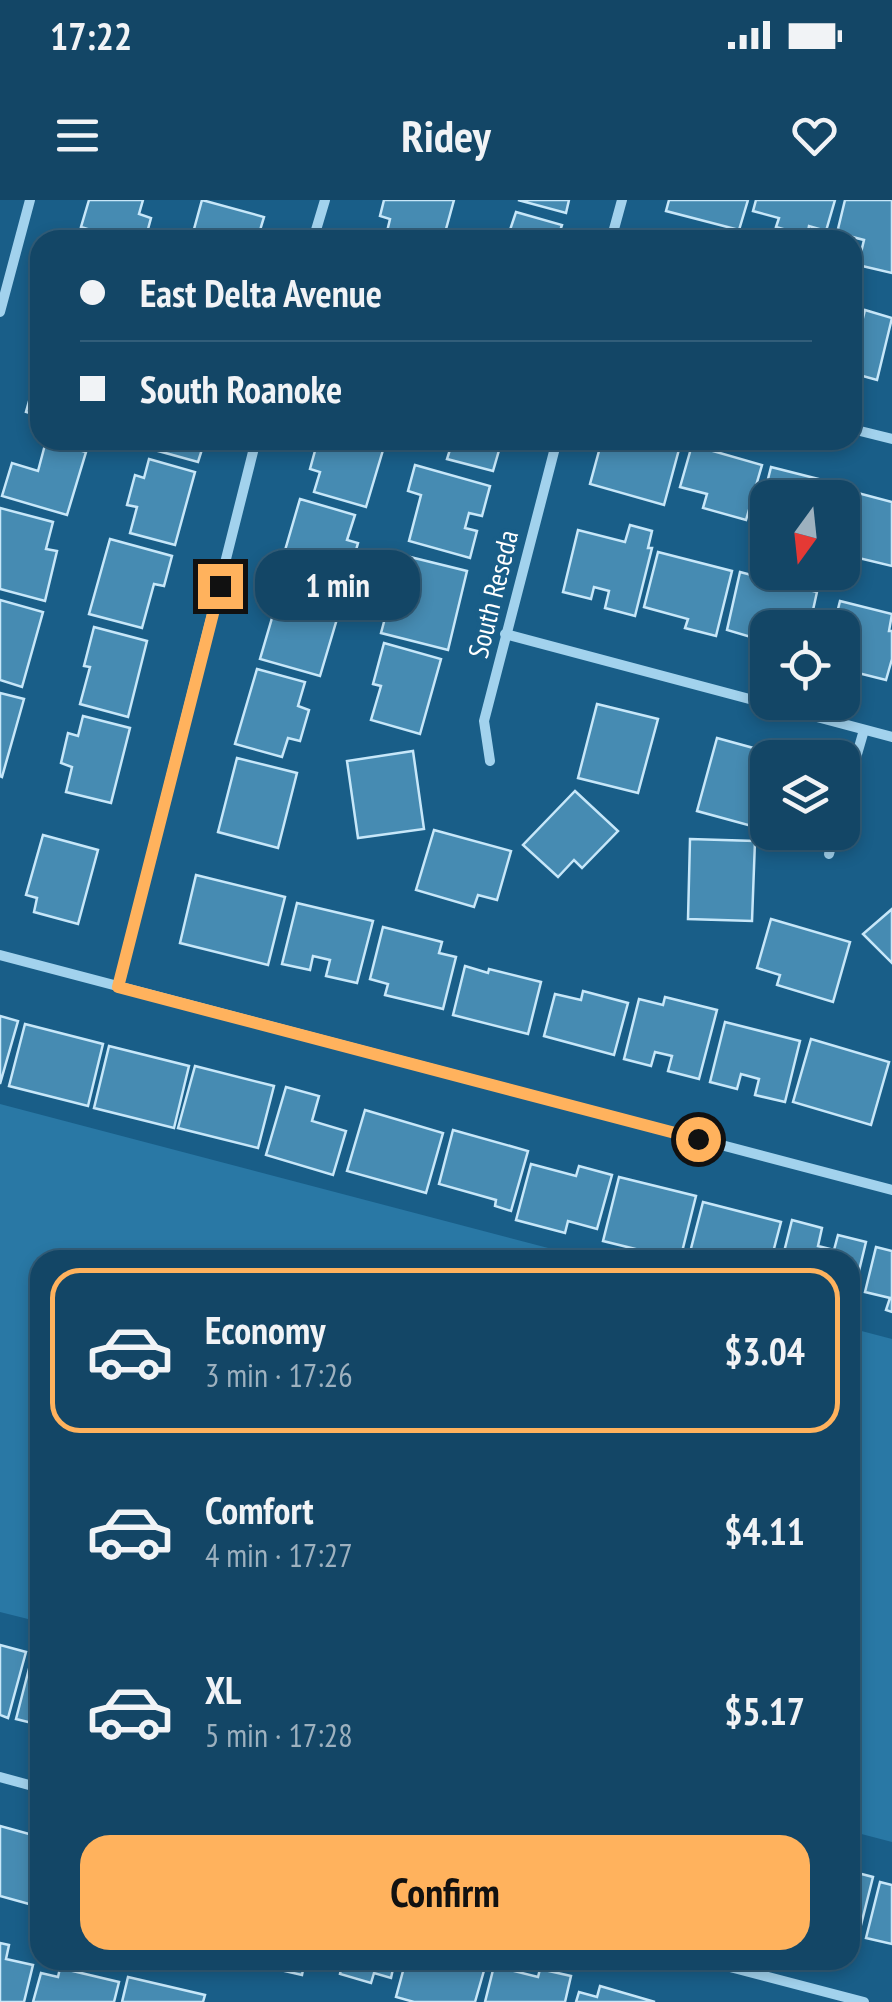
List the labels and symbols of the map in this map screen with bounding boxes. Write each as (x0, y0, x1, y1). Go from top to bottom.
north arrow (750, 480, 860, 590)
street label: South Reseda (459, 526, 526, 662)
callout: 1 min (255, 551, 420, 621)
route end (198, 564, 243, 609)
route start (676, 1117, 721, 1162)

